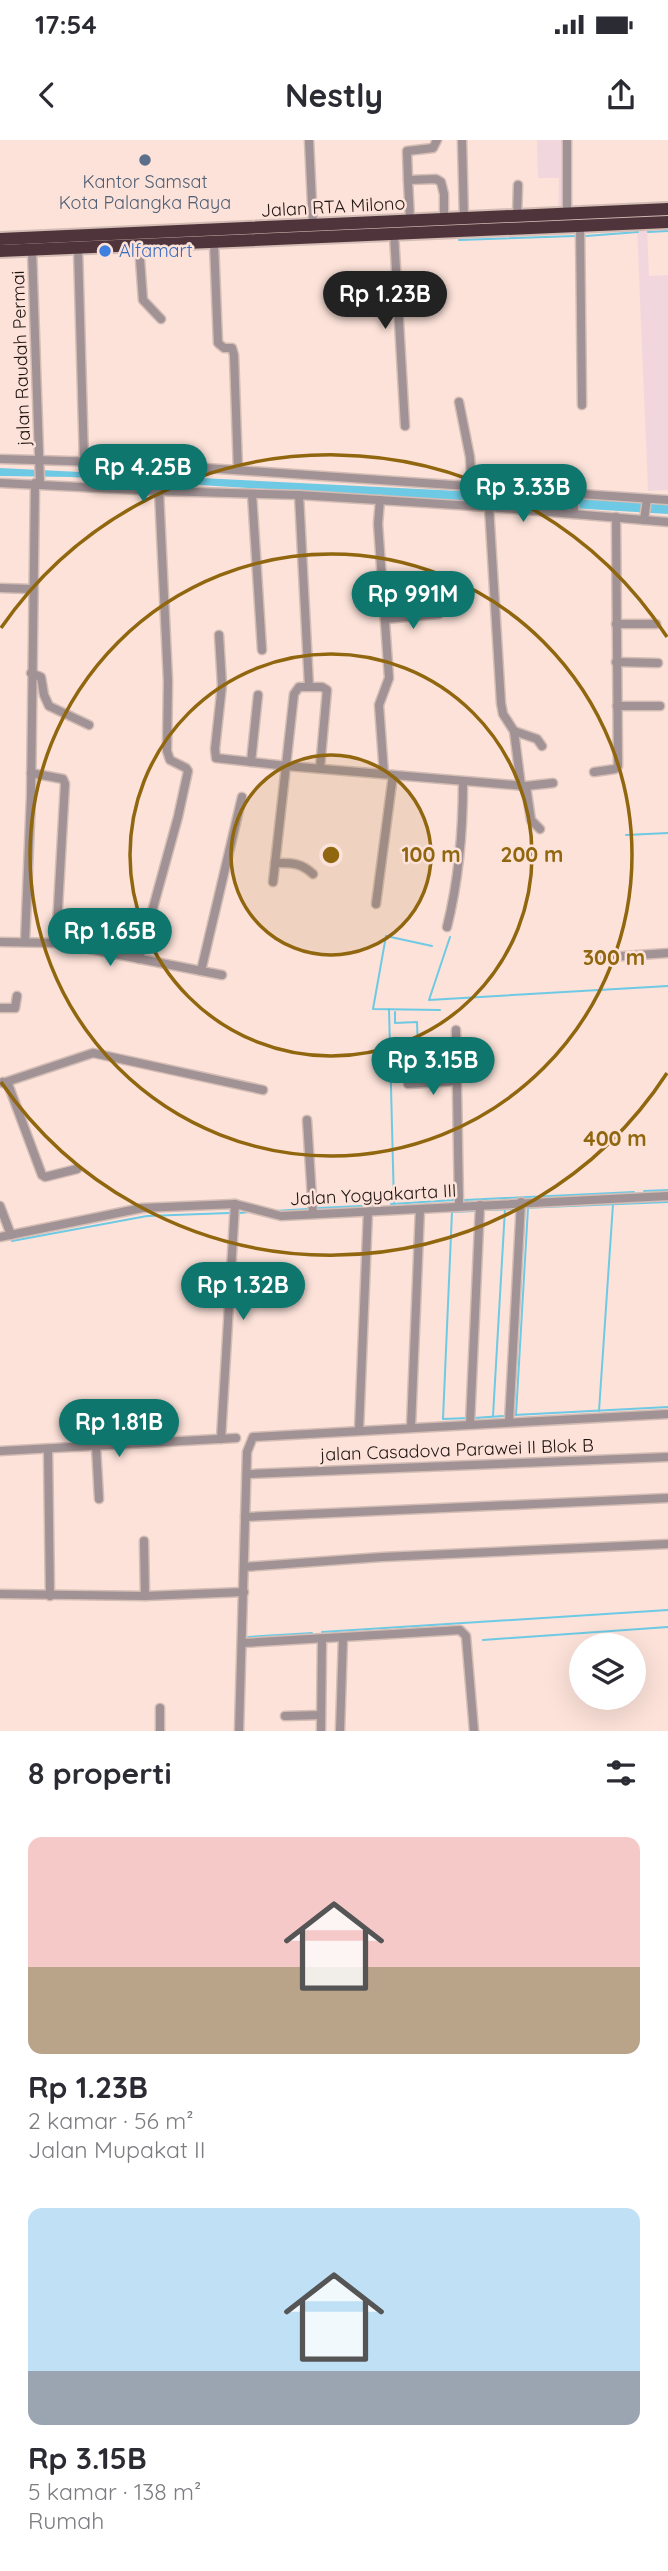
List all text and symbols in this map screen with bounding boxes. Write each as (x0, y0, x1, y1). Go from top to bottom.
text: 17:54 (35, 8, 97, 41)
text: Nestly (285, 75, 383, 115)
icon: back (28, 76, 66, 114)
icon: share (602, 76, 640, 114)
marker: Kantor Samsat Kota Palangka Raya (137, 152, 153, 168)
place label: Kantor Samsat Kota Palangka Raya (59, 170, 231, 214)
street label: Jalan RTA Milono (260, 191, 406, 222)
place label: Alfamart (119, 239, 193, 262)
marker: Alfamart (97, 243, 113, 259)
street label: jalan Raudah Permai (6, 270, 35, 447)
pin: Rp 1.23B (313, 272, 457, 331)
text: Rp 1.23B (339, 279, 431, 308)
pin: Rp 4.25B (71, 444, 215, 504)
text: Rp 4.25B (94, 452, 192, 481)
pin: Rp 3.33B (451, 464, 595, 524)
text: Rp 3.33B (476, 472, 570, 501)
pin: Rp 991M (348, 572, 478, 631)
text: Rp 991M (368, 579, 458, 608)
text: 100 m (401, 841, 461, 867)
text: 200 m (501, 841, 563, 867)
centre of rings (319, 843, 343, 867)
pin: Rp 1.65B (38, 908, 182, 968)
text: Rp 1.65B (64, 916, 156, 945)
text: 300 m (583, 944, 645, 970)
pin: Rp 3.15B (361, 1038, 505, 1097)
text: Rp 3.15B (388, 1045, 478, 1074)
text: 400 m (583, 1125, 647, 1151)
street label: Jalan Yogyakarta III (289, 1179, 457, 1210)
pin: Rp 1.32B (171, 1262, 315, 1322)
text: Rp 1.32B (197, 1270, 289, 1299)
pin: Rp 1.81B (47, 1400, 191, 1459)
text: Rp 1.81B (75, 1407, 163, 1436)
street label: jalan Casadova Parawei II Blok B (319, 1433, 594, 1466)
map controls (569, 1633, 646, 1710)
button: layers (569, 1633, 646, 1710)
text: 8 properti (28, 1754, 172, 1792)
icon: filters (602, 1754, 640, 1792)
icon: home (271, 1883, 397, 2009)
text: Rp 1.23B (28, 2068, 148, 2106)
text: 2 kamar · 56 m² (28, 2106, 193, 2135)
text: Jalan Mupakat II (28, 2135, 206, 2164)
icon: home (271, 2254, 397, 2380)
text: Rp 3.15B (28, 2439, 147, 2477)
text: 5 kamar · 138 m² (28, 2477, 201, 2506)
text: Rumah (28, 2506, 104, 2535)

